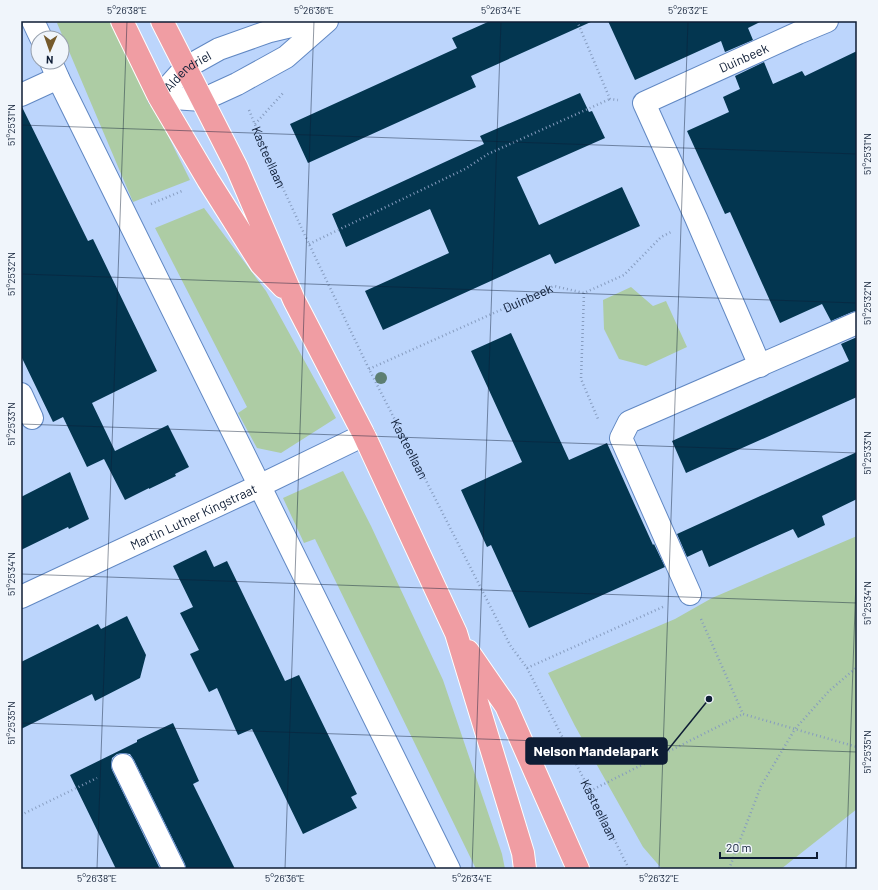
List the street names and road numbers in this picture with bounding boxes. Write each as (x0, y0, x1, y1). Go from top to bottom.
street label: Duinbeek (716, 39, 771, 76)
street label: Aldendriel (160, 47, 214, 95)
street label: Kasteellaan (248, 124, 290, 190)
street label: Duinbeek (501, 280, 555, 316)
street label: Kasteellaan (388, 416, 432, 482)
street label: Martin Luther Kingstraat (127, 480, 259, 553)
street label: Kasteellaan (577, 777, 621, 842)

